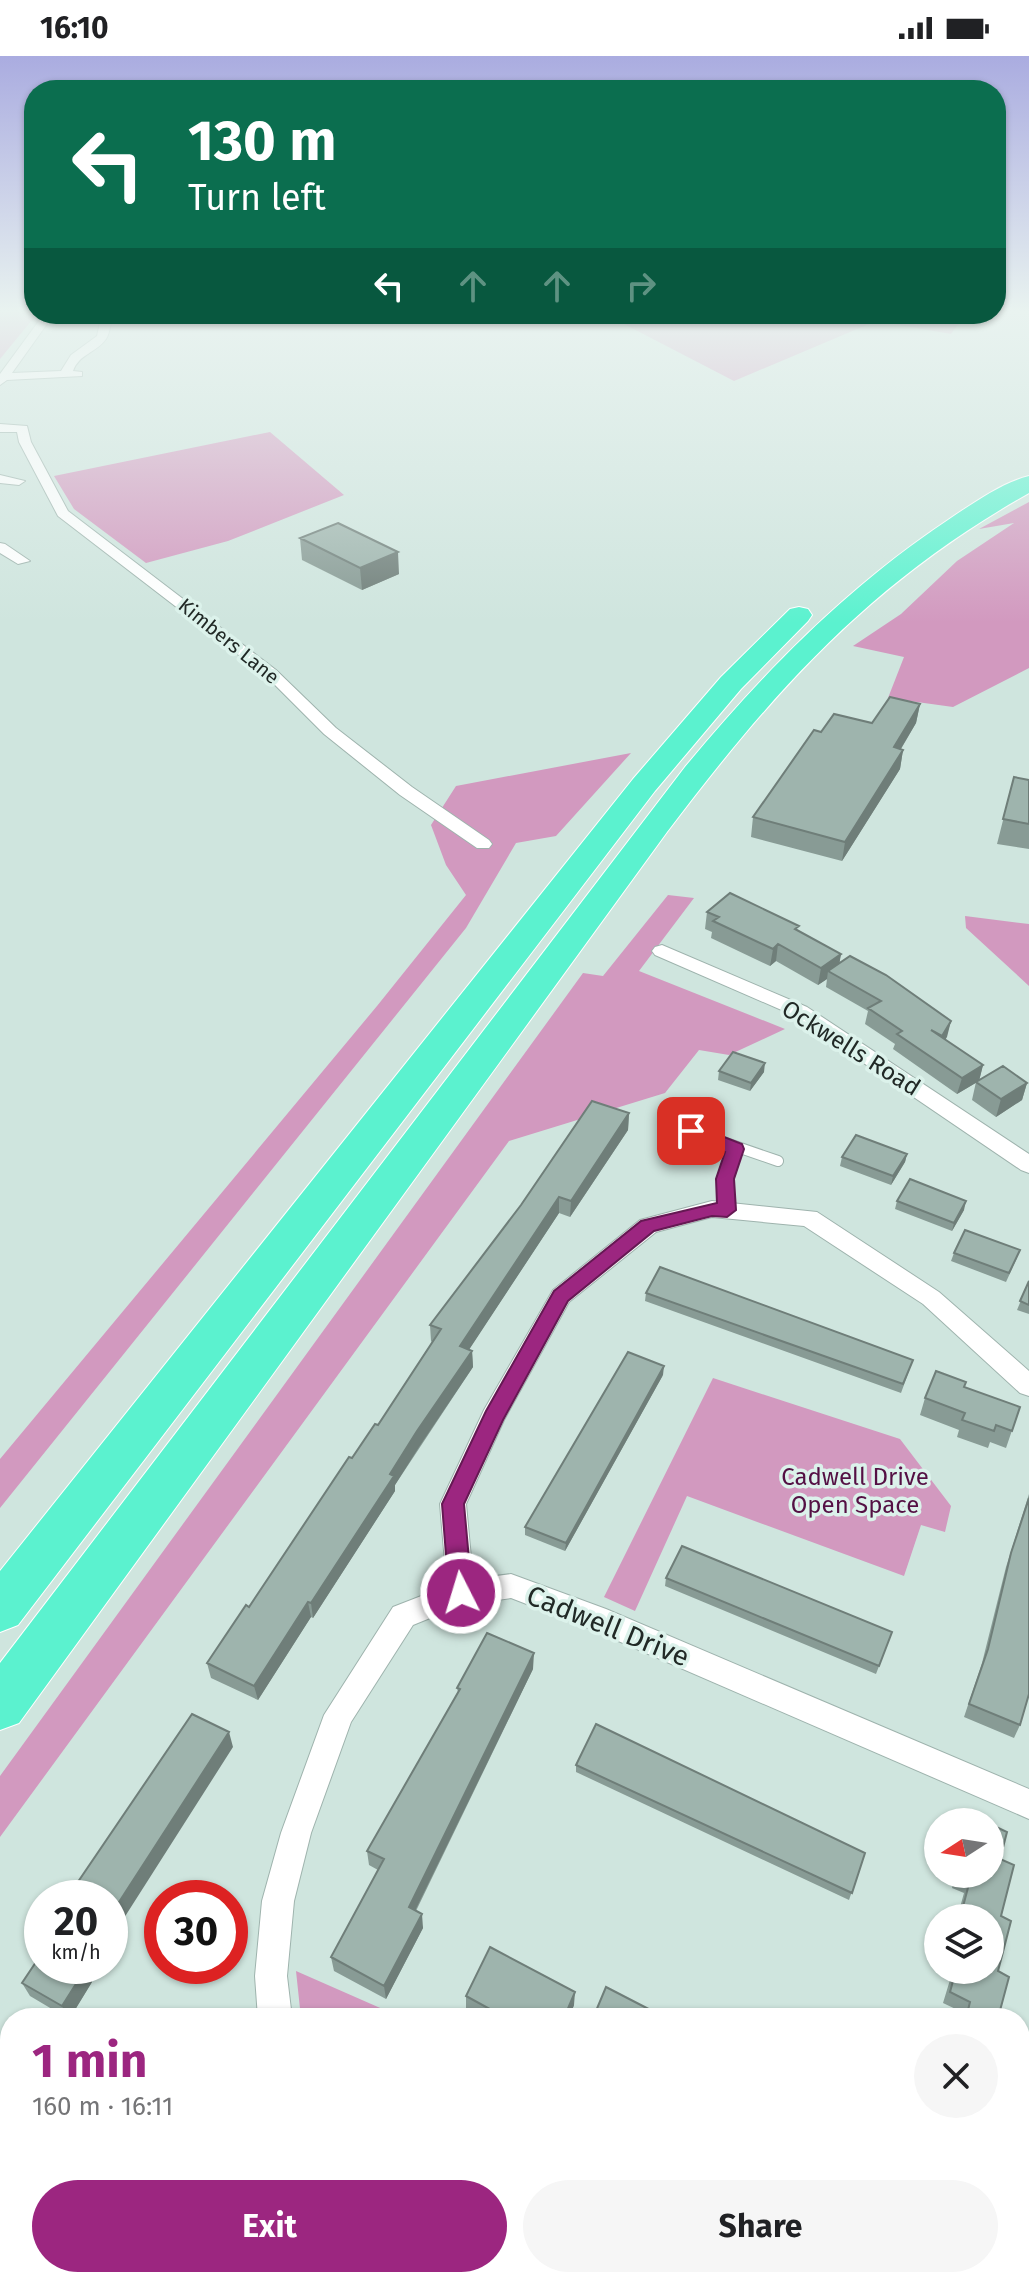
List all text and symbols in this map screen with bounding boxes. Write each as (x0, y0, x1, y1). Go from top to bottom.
text: 16:10 (40, 10, 109, 46)
text: 130 m (188, 108, 336, 175)
icon: left (56, 112, 160, 216)
text: Turn left (188, 176, 326, 220)
icon: left (367, 264, 411, 308)
icon: ahead (451, 264, 495, 308)
icon: ahead (535, 264, 579, 308)
icon: right (619, 264, 663, 308)
street label: Kimbers Lane (174, 593, 284, 689)
street label: Ockwells Road (777, 994, 925, 1102)
pin (657, 1097, 725, 1165)
icon: arrive (669, 1109, 713, 1153)
park label: Cadwell Drive Open Space (781, 1463, 929, 1519)
position arrow (419, 1551, 503, 1635)
street label: Cadwell Drive (522, 1578, 694, 1674)
north arrow (924, 1808, 1004, 1888)
map controls (924, 1808, 1004, 1984)
speed limit sign: 30 (144, 1880, 248, 1984)
text: 20 (54, 1898, 98, 1946)
button: layers (924, 1904, 1004, 1984)
text: km/h (51, 1940, 101, 1964)
text: 1 min (32, 2032, 147, 2090)
button: close (914, 2034, 998, 2118)
text: 160 m · 16:11 (32, 2091, 173, 2122)
button: Exit (32, 2180, 507, 2272)
button: Share (523, 2180, 998, 2272)

